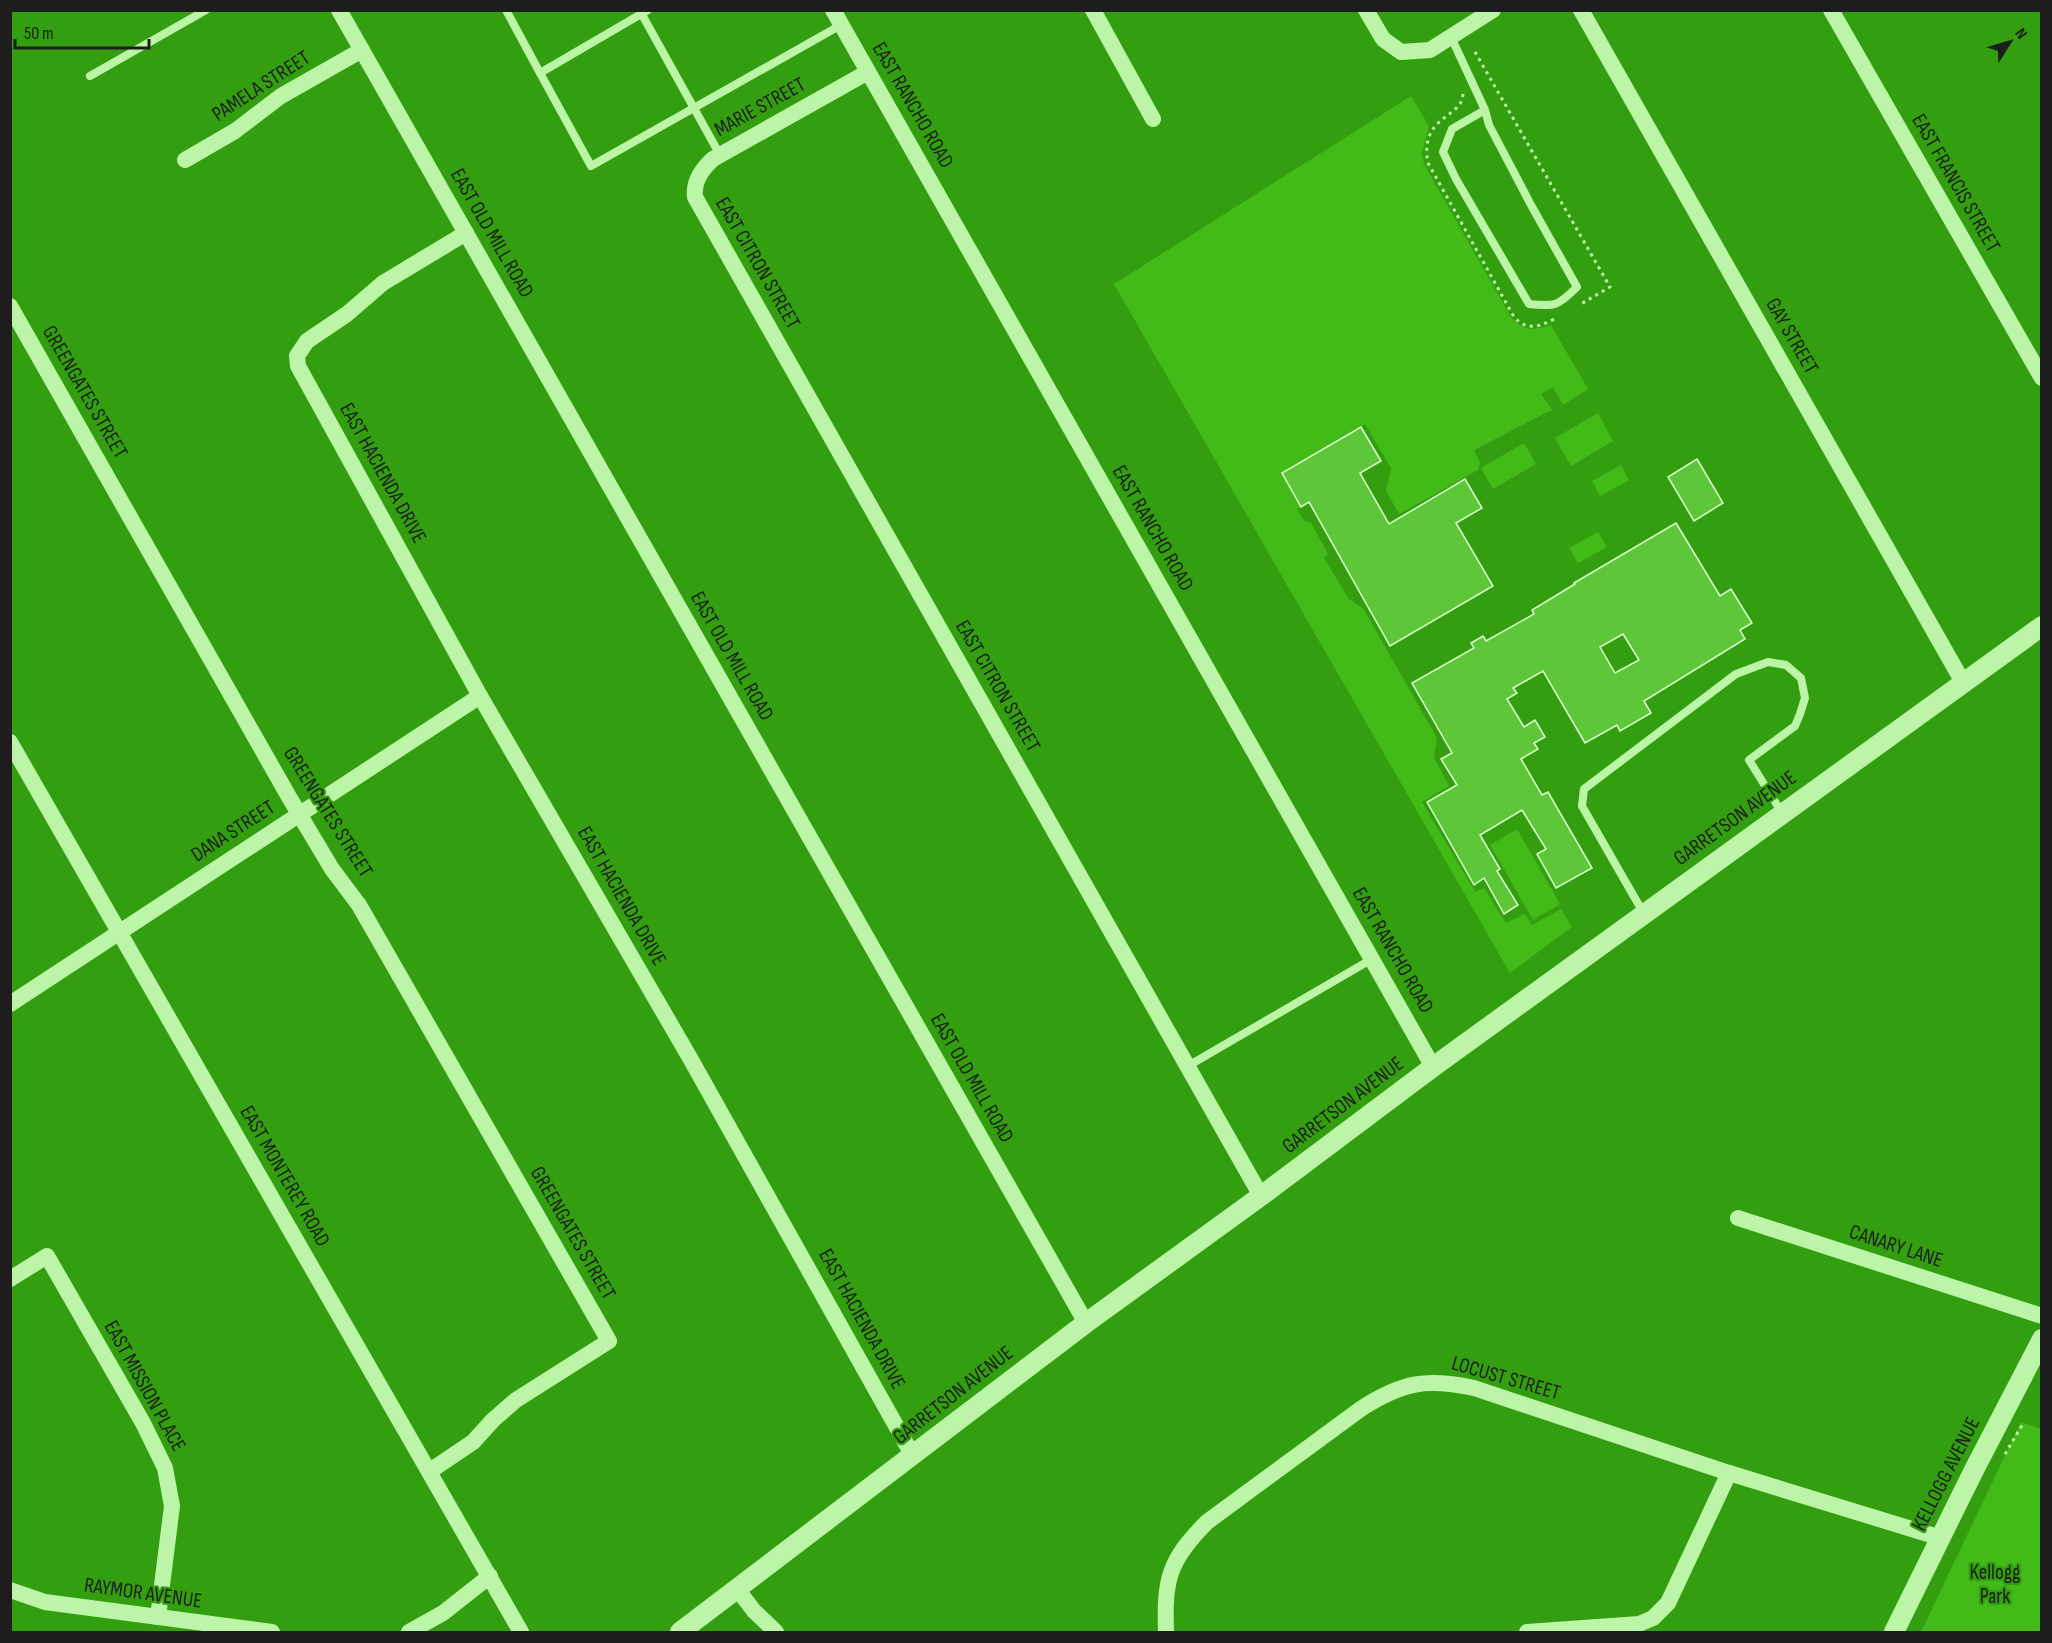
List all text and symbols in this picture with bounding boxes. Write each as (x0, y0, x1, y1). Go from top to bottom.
scale bar (15, 12, 148, 50)
north arrow (1980, 12, 2040, 72)
text: 50 m (24, 23, 54, 44)
text: N (2011, 25, 2031, 43)
street label: EAST RANCHO ROAD (867, 38, 959, 172)
street label: PAMELA STREET (207, 45, 315, 127)
street label: MARIE STREET (710, 72, 810, 142)
street label: EAST FRANCIS STREET (1906, 109, 2006, 257)
street label: EAST OLD MILL ROAD (445, 164, 539, 302)
street label: EAST CITRON STREET (710, 193, 806, 334)
street label: GAY STREET (1760, 294, 1824, 379)
street label: GREENGATES STREET (37, 321, 133, 463)
street label: EAST HACIENDA DRIVE (334, 399, 432, 547)
street label: EAST RANCHO ROAD (1107, 461, 1199, 595)
street label: EAST OLD MILL ROAD (685, 587, 779, 725)
street label: EAST CITRON STREET (950, 616, 1046, 757)
street label: GREENGATES STREET (278, 742, 378, 882)
street label: GARRETSON AVENUE (1669, 765, 1801, 871)
street label: DANA STREET (186, 794, 280, 867)
street label: EAST HACIENDA DRIVE (572, 822, 672, 970)
street label: EAST RANCHO ROAD (1347, 883, 1439, 1017)
street label: EAST OLD MILL ROAD (925, 1009, 1019, 1147)
street label: GARRETSON AVENUE (1277, 1051, 1409, 1159)
street label: EAST MONTEREY ROAD (235, 1101, 335, 1251)
street label: GREENGATES STREET (525, 1162, 621, 1304)
street label: CANARY LANE (1846, 1219, 1946, 1273)
street label: EAST HACIENDA DRIVE (813, 1245, 911, 1393)
street label: EAST MISSION PLACE (99, 1316, 191, 1456)
street label: GARRETSON AVENUE (888, 1340, 1018, 1450)
street label: LOCUST STREET (1449, 1351, 1564, 1406)
street label: KELLOGG AVENUE (1907, 1413, 1985, 1535)
park label: Kellogg Park (1970, 1560, 2020, 1609)
street label: RAYMOR AVENUE (83, 1572, 203, 1614)

